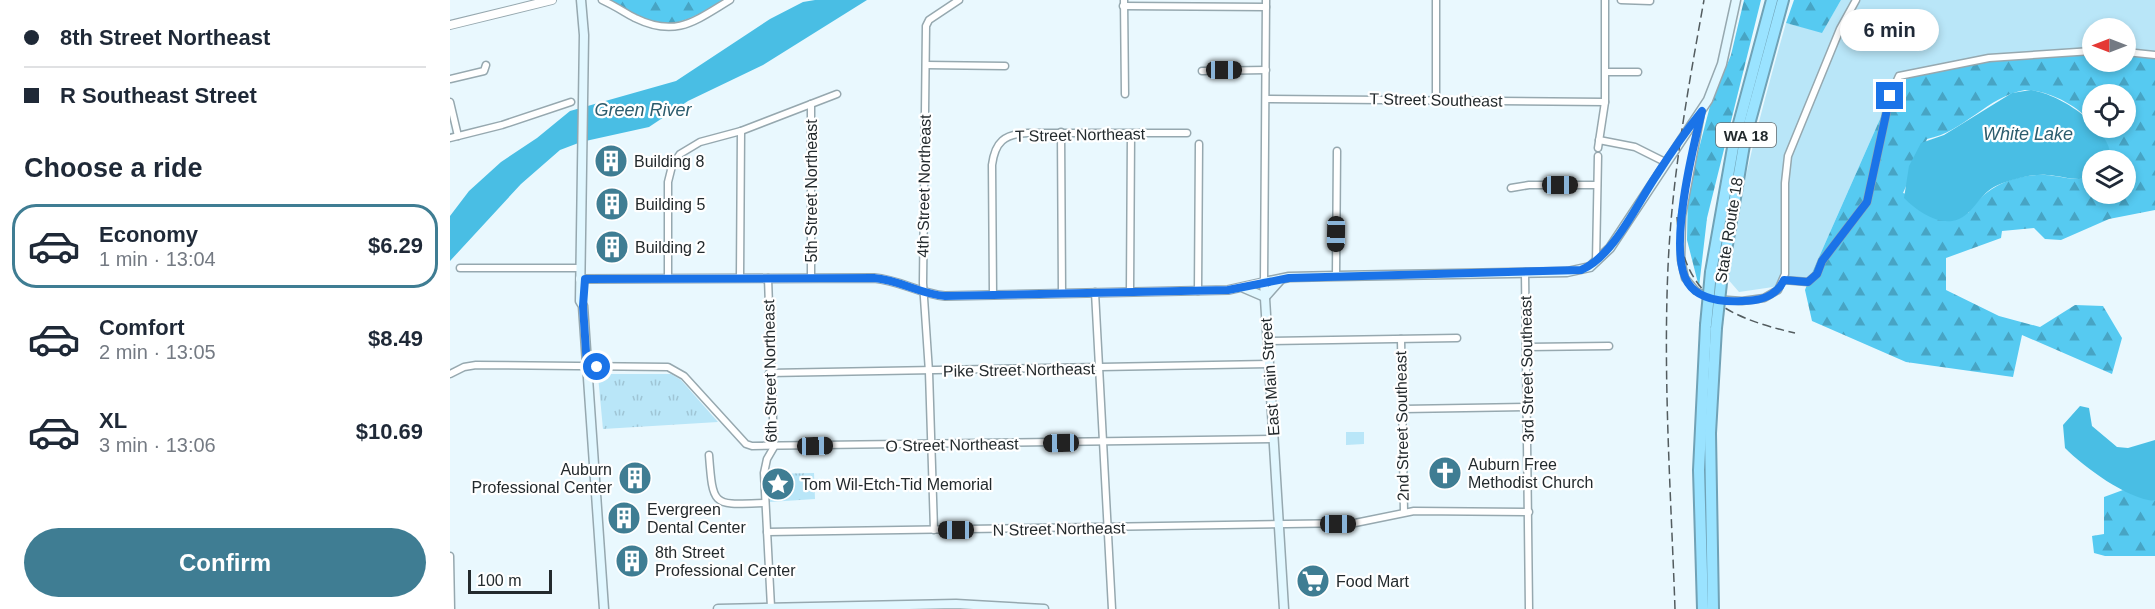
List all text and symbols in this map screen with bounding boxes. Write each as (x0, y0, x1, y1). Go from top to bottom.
callout: 6 min (1840, 9, 1940, 51)
north arrow (2082, 18, 2136, 72)
map controls (2082, 18, 2136, 204)
text: 6 min (1863, 19, 1916, 41)
text: 8th Street Northeast (60, 25, 270, 50)
car (1206, 61, 1242, 79)
route end (1876, 82, 1903, 109)
text: R Southeast Street (60, 83, 257, 108)
button: locate (2082, 84, 2136, 138)
street label: T Street Southeast (1369, 90, 1503, 110)
water label: Green River (594, 100, 693, 120)
street label: 4th Street Northeast (914, 114, 934, 258)
street label: 5th Street Northeast (803, 119, 820, 263)
road number: WA 18 (1716, 123, 1776, 147)
water label: White Lake (1983, 124, 2073, 144)
street label: T Street Northeast (1015, 125, 1146, 145)
building icon: Building 8 (593, 143, 629, 179)
button: layers (2082, 150, 2136, 204)
text: Choose a ride (24, 153, 203, 183)
place label: Building 8 (634, 153, 704, 170)
car (1542, 176, 1578, 194)
street label: State Route 18 (1712, 176, 1746, 284)
building icon: Building 5 (594, 186, 630, 222)
place label: Building 5 (635, 196, 705, 213)
car (1327, 216, 1345, 252)
icon: car (27, 219, 81, 273)
text: Economy (99, 222, 198, 247)
building icon: Building 2 (594, 229, 630, 265)
text: $6.29 (368, 233, 423, 258)
place label: Building 2 (635, 239, 705, 256)
text: 1 min · 13:04 (99, 248, 216, 270)
street label: 3rd Street Southeast (1517, 295, 1537, 443)
street label: 6th Street Northeast (760, 299, 780, 443)
icon: car (27, 312, 81, 366)
text: Comfort (99, 315, 185, 340)
street label: East Main Street (1257, 317, 1283, 437)
text: $8.49 (368, 326, 423, 351)
text: 2 min · 13:05 (99, 341, 216, 363)
street label: 2nd Street Southeast (1392, 350, 1412, 501)
route start (583, 353, 610, 380)
street label: Pike Street Northeast (943, 360, 1096, 380)
icon: car (27, 405, 81, 459)
text: XL (99, 408, 127, 433)
text: $10.69 (356, 419, 423, 444)
text: 3 min · 13:06 (99, 434, 216, 456)
car (1043, 434, 1079, 452)
street label: O Street Northeast (885, 435, 1019, 455)
car (797, 437, 833, 455)
church icon: Auburn Free Methodist Church (1427, 455, 1463, 491)
place label: Auburn Free Methodist Church (1468, 456, 1593, 491)
building icon: Auburn Professional Center (617, 460, 653, 496)
place label: Auburn Professional Center (471, 461, 613, 496)
place icon: Tom Wil-Etch-Tid Memorial (760, 466, 796, 502)
place label: Tom Wil-Etch-Tid Memorial (801, 476, 992, 493)
building icon: Evergreen Dental Center (606, 500, 642, 536)
place label: Evergreen Dental Center (647, 501, 746, 536)
car (1320, 515, 1356, 533)
street label: N Street Northeast (993, 519, 1126, 539)
car (938, 521, 974, 539)
button: Confirm (24, 528, 426, 597)
building icon: 8th Street Professional Center (614, 543, 650, 579)
place label: 8th Street Professional Center (655, 544, 796, 579)
supermarket icon: Food Mart (1295, 563, 1331, 599)
scale bar (468, 567, 552, 594)
text: 100 m (477, 572, 521, 589)
place label: Food Mart (1336, 573, 1409, 590)

